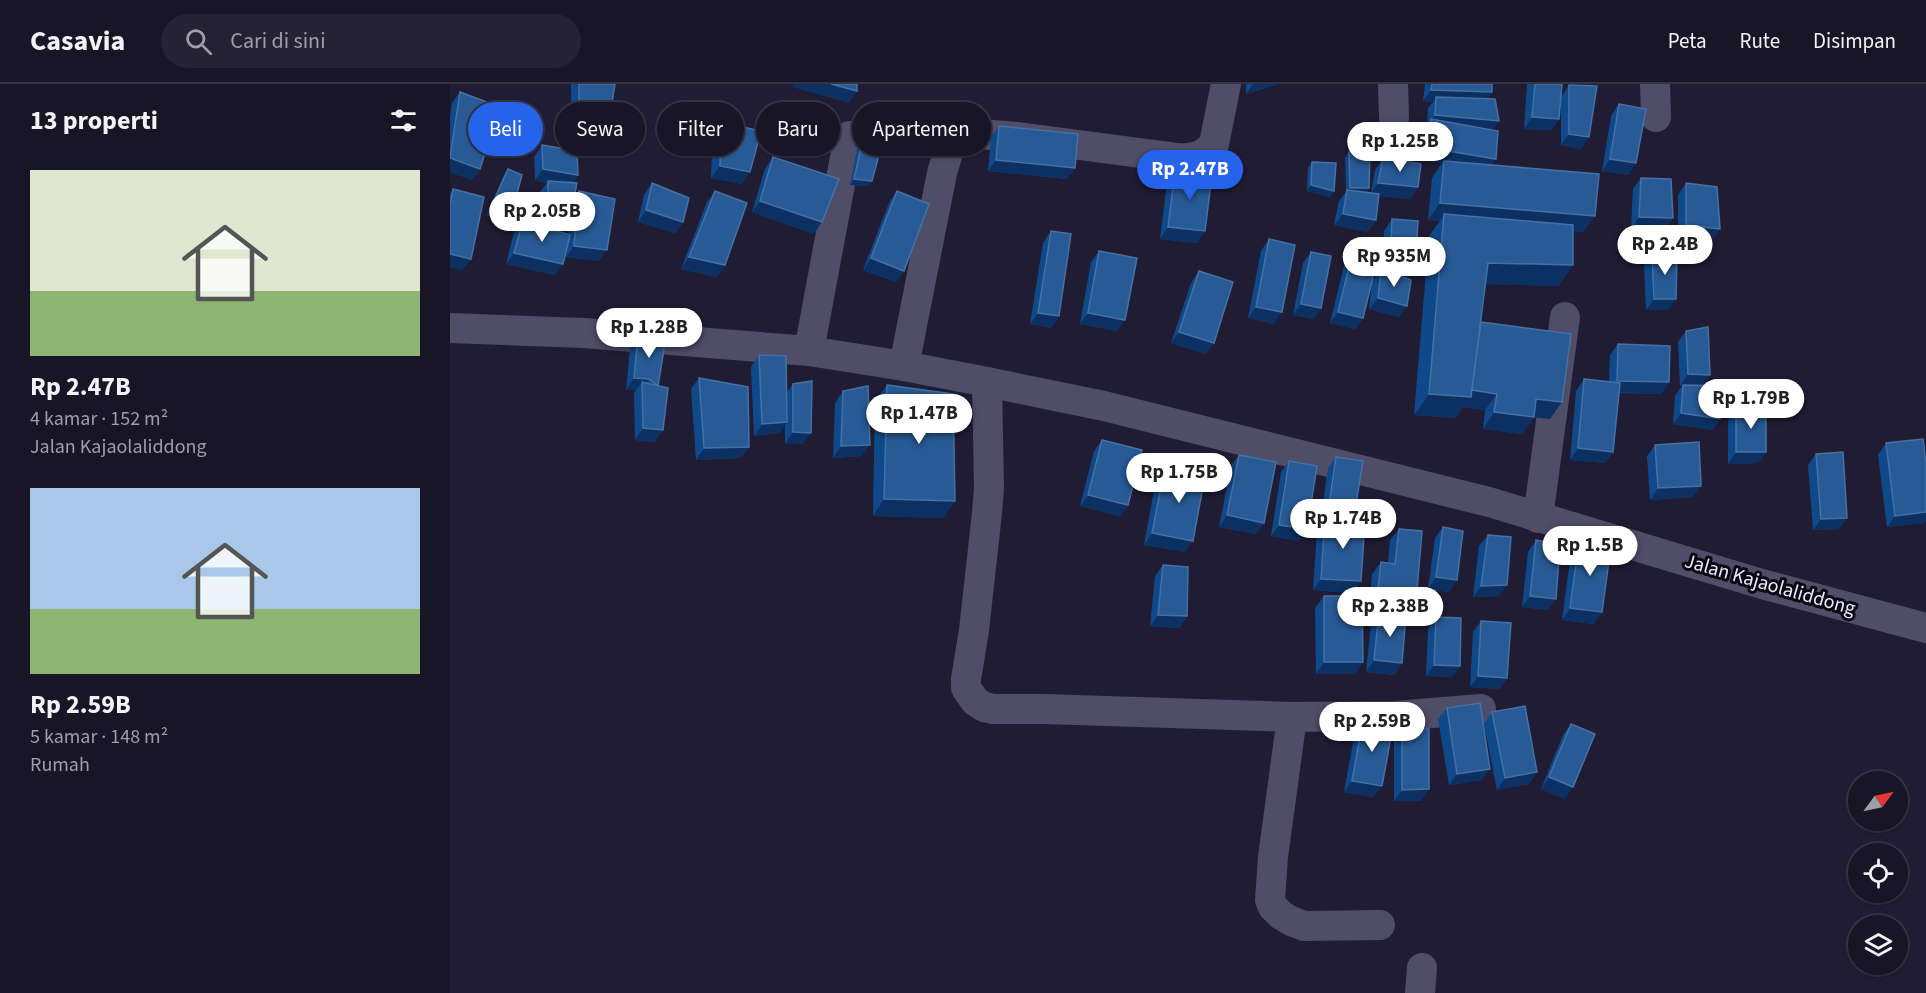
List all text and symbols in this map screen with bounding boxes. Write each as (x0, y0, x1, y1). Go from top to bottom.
search box (161, 14, 581, 68)
text: Casavia (30, 21, 125, 61)
icon: search (182, 25, 215, 58)
text: Cari di sini (230, 25, 326, 57)
text: Peta (1668, 26, 1706, 56)
text: Rute (1739, 26, 1780, 56)
text: Disimpan (1813, 26, 1896, 56)
text: 13 properti (30, 102, 158, 139)
chip: Beli (468, 102, 543, 156)
chip: Sewa (555, 102, 645, 156)
chip: Filter (657, 102, 744, 156)
chip: Baru (756, 102, 840, 156)
chip: Apartemen (852, 102, 991, 156)
icon: filters (387, 104, 420, 137)
pin: Rp 1.25B (1338, 122, 1462, 173)
text: Rp 1.25B (1361, 127, 1439, 155)
pin: Rp 2.47B (1128, 150, 1252, 201)
text: Rp 2.47B (1151, 155, 1229, 183)
pin: Rp 2.05B (480, 192, 604, 243)
text: Rp 2.05B (503, 197, 581, 225)
icon: home (171, 209, 279, 317)
pin: Rp 2.4B (1610, 225, 1720, 276)
text: Rp 2.4B (1632, 230, 1698, 258)
pin: Rp 935M (1339, 237, 1449, 288)
text: Rp 935M (1357, 242, 1431, 270)
pin: Rp 1.28B (587, 308, 711, 359)
text: Rp 1.28B (610, 313, 688, 341)
text: Rp 2.47B (30, 368, 131, 405)
pin: Rp 1.79B (1689, 379, 1813, 430)
text: Rp 1.79B (1712, 384, 1790, 412)
pin: Rp 1.47B (857, 394, 981, 445)
text: Rp 1.47B (880, 399, 958, 427)
text: 4 kamar · 152 m² (30, 405, 168, 433)
text: Jalan Kajaolaliddong (30, 433, 207, 461)
pin: Rp 1.75B (1117, 453, 1241, 504)
text: Rp 1.75B (1140, 458, 1218, 486)
pin: Rp 1.74B (1281, 499, 1405, 550)
text: Rp 1.74B (1304, 504, 1382, 532)
pin: Rp 1.5B (1535, 526, 1645, 577)
icon: home (171, 527, 279, 635)
text: Rp 1.5B (1557, 531, 1623, 559)
street label: Jalan Kajaolaliddong (1681, 547, 1859, 623)
pin: Rp 2.38B (1328, 587, 1452, 638)
text: Rp 2.38B (1351, 592, 1429, 620)
text: Rp 2.59B (30, 686, 131, 723)
pin: Rp 2.59B (1310, 702, 1434, 753)
text: Rp 2.59B (1333, 707, 1411, 735)
text: 5 kamar · 148 m² (30, 723, 168, 751)
text: Rumah (30, 751, 90, 779)
north arrow (1848, 771, 1908, 831)
map controls (1848, 771, 1908, 975)
button: locate (1848, 843, 1908, 903)
button: layers (1848, 915, 1908, 975)

